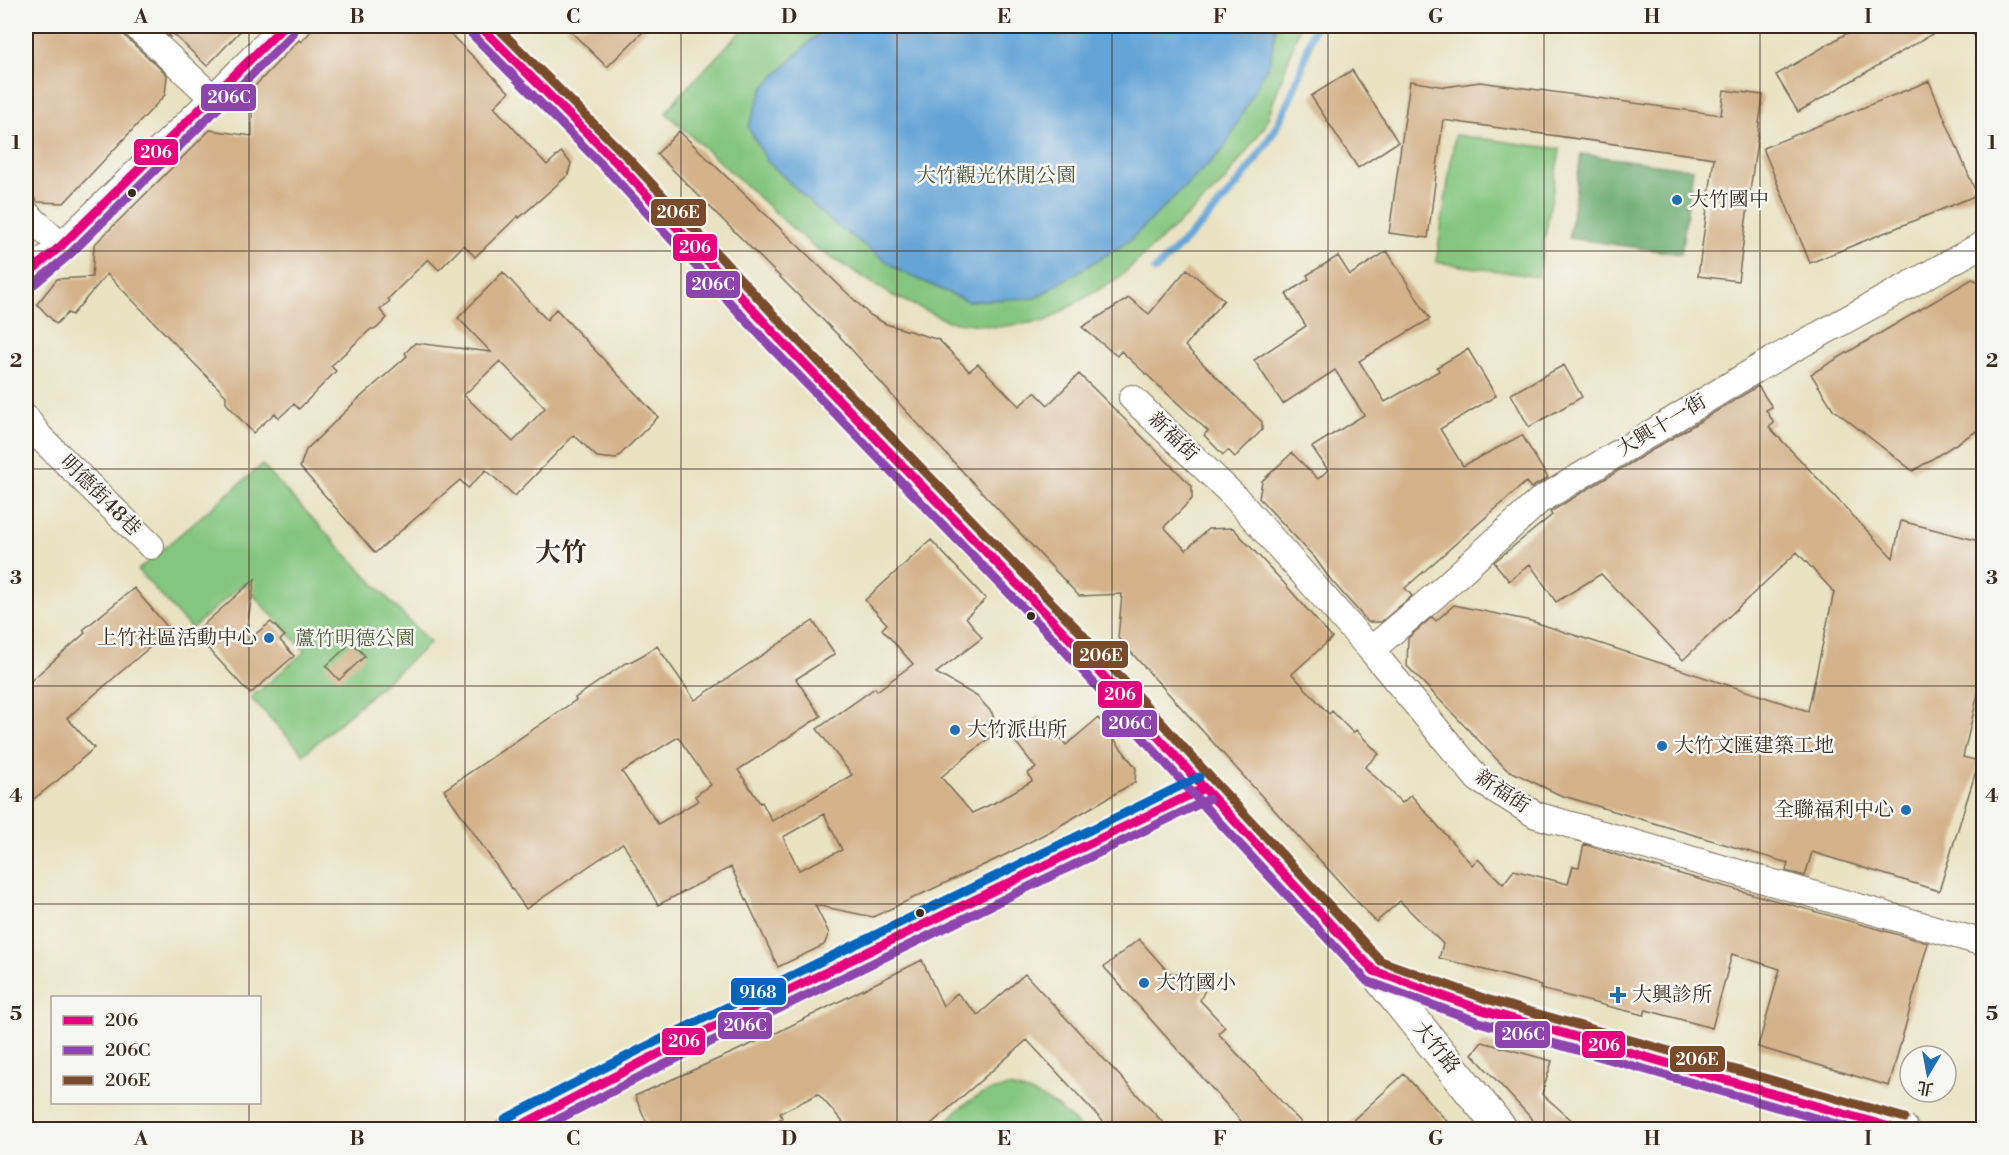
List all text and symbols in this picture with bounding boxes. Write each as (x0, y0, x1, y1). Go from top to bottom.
text: A (133, 5, 149, 30)
text: B (349, 5, 365, 30)
text: C (566, 5, 580, 30)
text: D (781, 5, 797, 30)
text: E (997, 5, 1011, 30)
text: F (1213, 5, 1227, 30)
text: G (1428, 5, 1444, 30)
text: H (1644, 5, 1661, 30)
text: I (1864, 5, 1872, 30)
line badge: 206C (200, 83, 257, 112)
text: 206C (207, 88, 251, 108)
text: 1 (11, 131, 21, 156)
text: 1 (1987, 131, 1997, 156)
line badge: 206 (133, 138, 179, 166)
text: 206 (140, 143, 172, 163)
park label: 大竹觀光休閒公園 (916, 164, 1076, 189)
unlabelled marker (126, 187, 138, 199)
place label: 大竹國中 (1689, 188, 1769, 213)
marker: 大竹國中 (1670, 193, 1684, 207)
line badge: 206E (650, 198, 707, 227)
text: 206E (657, 203, 699, 223)
line badge: 206 (672, 233, 718, 262)
text: 206 (679, 238, 711, 258)
line badge: 206C (685, 270, 741, 299)
text: 206C (691, 275, 735, 295)
text: 2 (10, 349, 22, 374)
text: 2 (1986, 349, 1998, 374)
street label: 大興十一街 (1613, 390, 1711, 462)
street label: 新福街 (1143, 407, 1203, 467)
street label: 明德街48巷 (54, 450, 146, 542)
district label: 大竹 (535, 537, 587, 569)
text: 3 (10, 566, 22, 591)
text: 3 (1986, 566, 1998, 591)
unlabelled marker (1025, 610, 1037, 622)
place label: 上竹社區活動中心 (97, 626, 257, 651)
park label: 蘆竹明德公園 (295, 627, 415, 652)
marker: 上竹社區活動中心 (262, 631, 276, 645)
line badge: 206E (1072, 640, 1129, 669)
text: 206E (1080, 646, 1122, 666)
line badge: 206 (1097, 680, 1143, 709)
text: 206 (1104, 685, 1136, 705)
line badge: 206C (1101, 709, 1158, 738)
text: 206C (1108, 714, 1152, 734)
place label: 大竹派出所 (967, 718, 1067, 743)
marker: 大竹派出所 (948, 723, 962, 737)
place label: 大竹文匯建築工地 (1674, 734, 1834, 759)
marker: 大竹文匯建築工地 (1655, 739, 1669, 753)
street label: 新福街 (1470, 765, 1534, 819)
text: 4 (9, 784, 23, 809)
text: 4 (1985, 784, 1999, 809)
place label: 全聯福利中心 (1774, 798, 1894, 823)
marker: 全聯福利中心 (1899, 803, 1913, 817)
unlabelled marker (914, 907, 926, 919)
place label: 大竹國小 (1156, 971, 1236, 996)
marker: 大竹國小 (1137, 976, 1151, 990)
line badge: 9168 (730, 977, 787, 1006)
text: 9168 (740, 983, 776, 1003)
place label: 大興診所 (1632, 983, 1712, 1008)
marker: 大興診所 (1609, 986, 1627, 1004)
legend (51, 996, 261, 1104)
text: 5 (10, 1002, 22, 1027)
text: 5 (1986, 1002, 1998, 1027)
text: 206 (105, 1009, 138, 1032)
line badge: 206C (717, 1011, 773, 1040)
text: 206C (723, 1016, 767, 1036)
street label: 大竹路 (1407, 1017, 1465, 1079)
line badge: 206C (1494, 1020, 1551, 1049)
text: 206C (1501, 1025, 1545, 1045)
line badge: 206 (661, 1027, 706, 1056)
line badge: 206 (1581, 1030, 1626, 1059)
text: 206 (668, 1032, 700, 1052)
text: 206 (1588, 1036, 1620, 1056)
text: 206C (105, 1039, 150, 1062)
north arrow (1898, 1044, 1958, 1104)
line badge: 206E (1669, 1045, 1726, 1073)
text: 206E (1676, 1050, 1718, 1070)
text: 206E (105, 1069, 151, 1092)
text: 北 (1916, 1077, 1935, 1099)
text: A (133, 1127, 149, 1152)
text: B (349, 1127, 365, 1152)
text: C (566, 1127, 580, 1152)
text: D (781, 1127, 797, 1152)
text: E (997, 1127, 1011, 1152)
text: F (1213, 1127, 1227, 1152)
text: G (1428, 1127, 1444, 1152)
text: H (1644, 1127, 1661, 1152)
text: I (1864, 1127, 1872, 1152)

